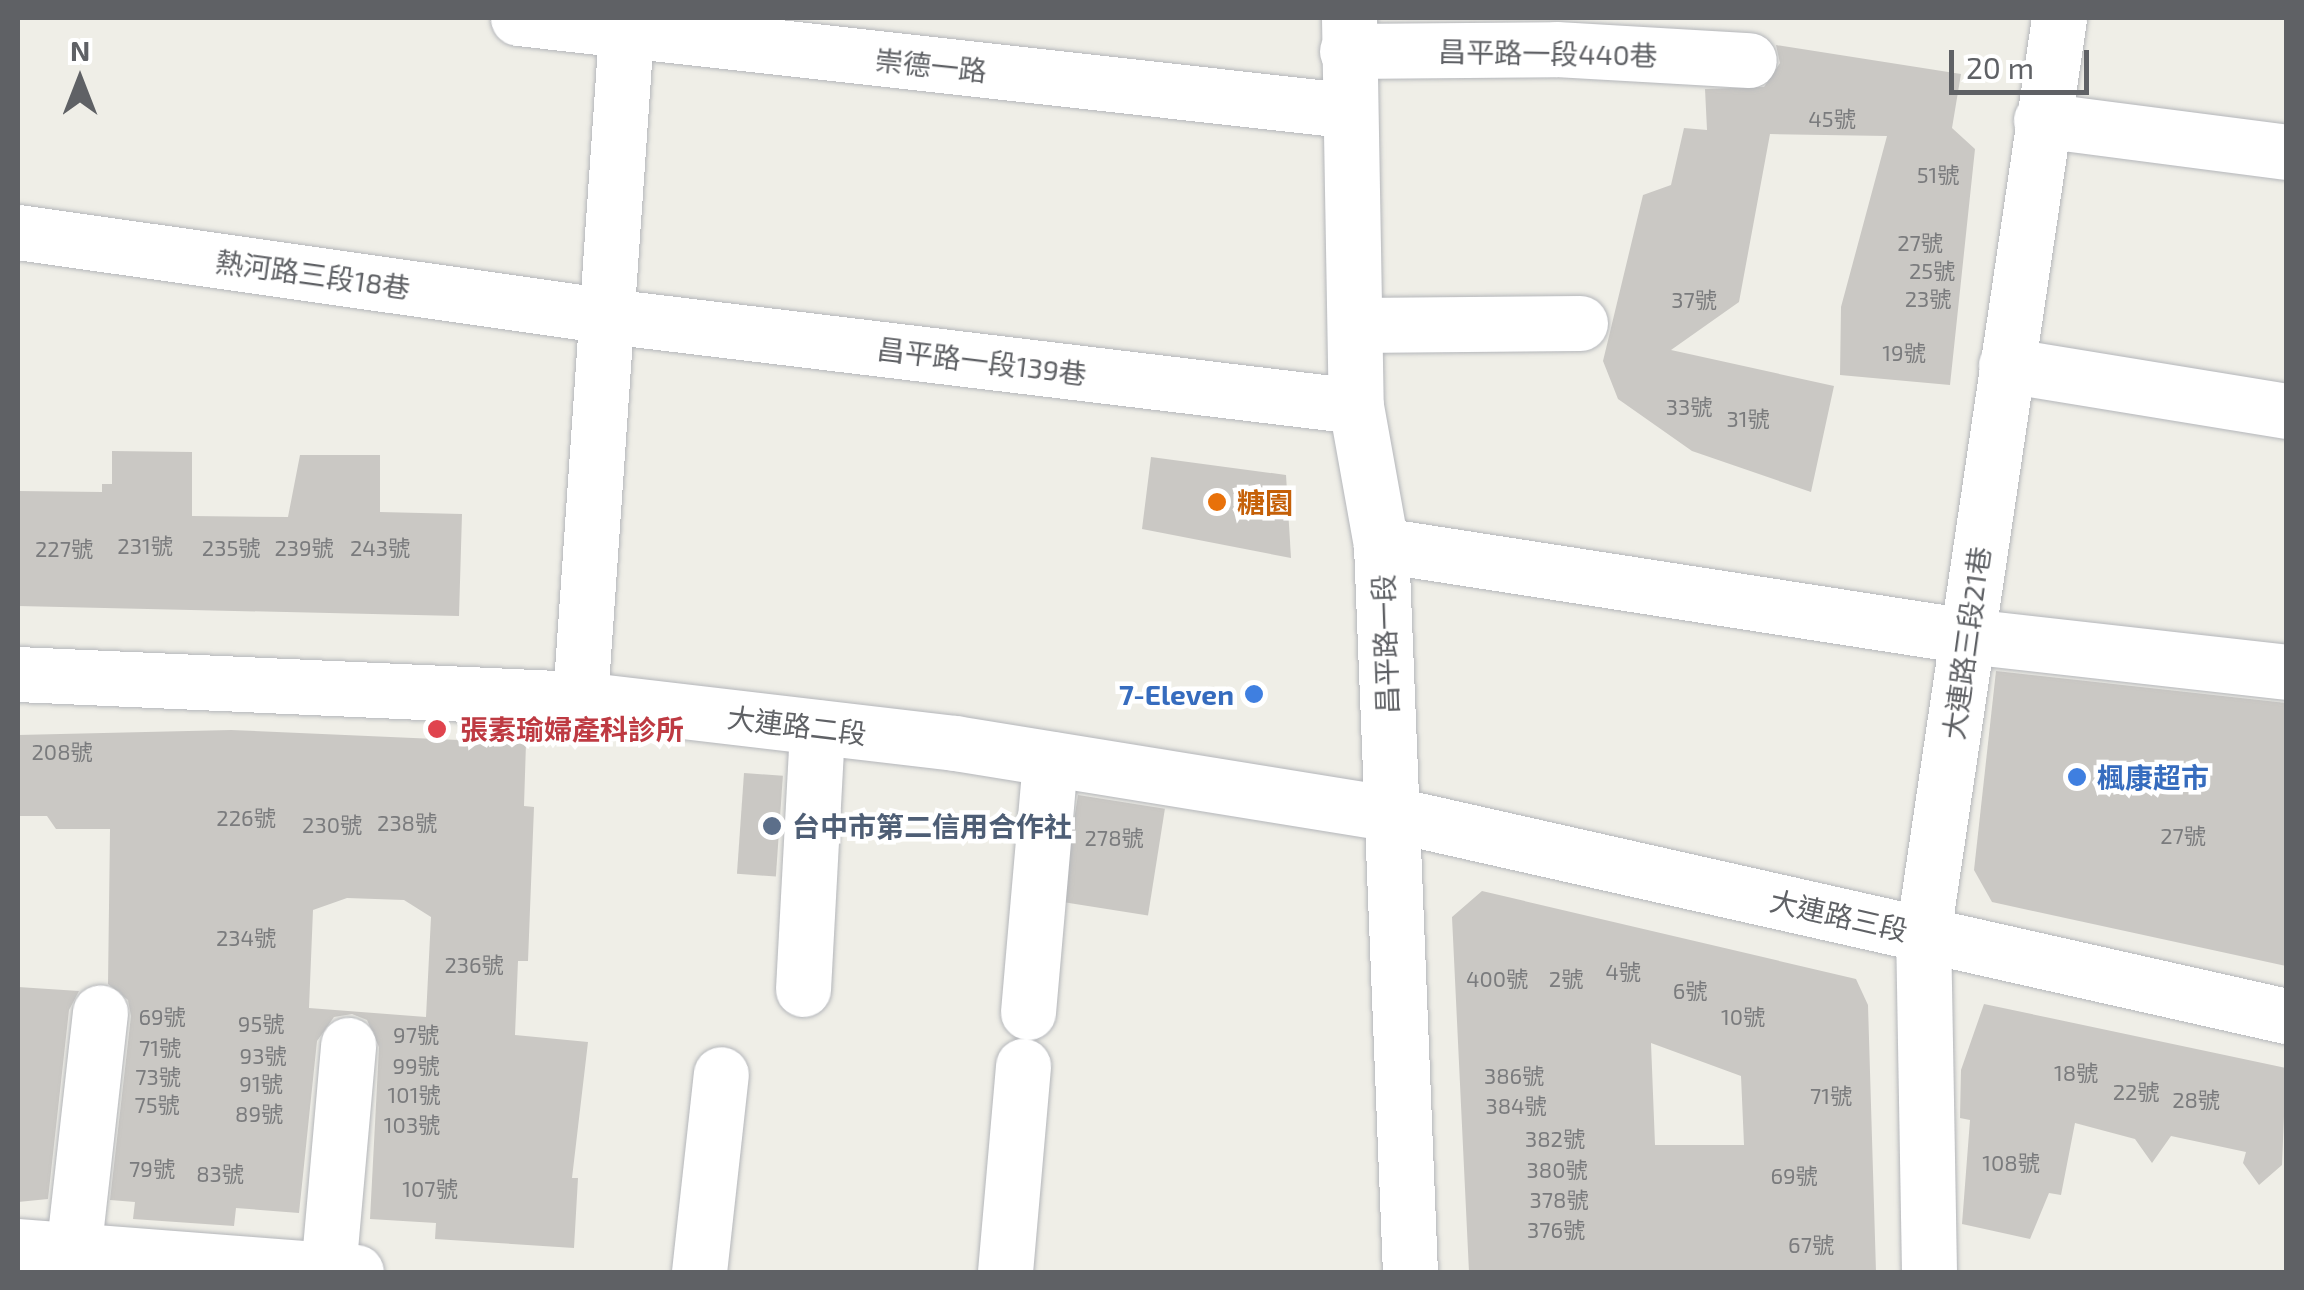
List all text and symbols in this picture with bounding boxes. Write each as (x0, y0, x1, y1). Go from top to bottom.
north arrow (30, 30, 130, 130)
scale bar (1954, 30, 2094, 92)
text: N (70, 33, 90, 67)
street label: 昌平路一段440巷 (1438, 34, 1658, 72)
street label: 崇德一路 (874, 42, 988, 88)
text: 20 m (1966, 49, 2034, 85)
house number: 45號 (1808, 106, 1856, 132)
house number: 51號 (1917, 162, 1959, 188)
house number: 27號 (1897, 230, 1943, 256)
street label: 熱河路三段18巷 (214, 244, 412, 304)
house number: 25號 (1909, 258, 1955, 284)
house number: 23號 (1905, 286, 1951, 312)
house number: 37號 (1671, 287, 1717, 313)
street label: 昌平路一段139巷 (875, 331, 1089, 391)
house number: 19號 (1882, 340, 1926, 366)
house number: 33號 (1666, 394, 1712, 420)
house number: 31號 (1727, 406, 1769, 432)
place label: 糖園 (1237, 485, 1293, 519)
marker: 糖園 (1206, 491, 1228, 513)
house number: 231號 (117, 533, 173, 559)
house number: 235號 (202, 535, 260, 561)
house number: 239號 (274, 535, 334, 561)
house number: 243號 (350, 535, 410, 561)
house number: 227號 (35, 536, 93, 562)
street label: 大連路三段21巷 (1936, 544, 1996, 742)
street label: 昌平路一段 (1366, 573, 1404, 715)
place label: 7-Eleven (1119, 677, 1234, 711)
marker: 7-Eleven (1243, 683, 1265, 705)
street label: 大連路二段 (725, 700, 869, 750)
place label: 張素瑜婦產科診所 (460, 712, 684, 746)
marker: 張素瑜婦產科診所 (424, 716, 450, 742)
house number: 208號 (32, 739, 92, 765)
place label: 楓康超市 (2097, 760, 2209, 794)
marker: 楓康超市 (2066, 766, 2088, 788)
house number: 226號 (216, 805, 276, 831)
place label: 台中市第二信用合作社 (792, 809, 1072, 843)
house number: 238號 (377, 810, 437, 836)
house number: 230號 (302, 812, 362, 838)
marker: 台中市第二信用合作社 (761, 815, 783, 837)
house number: 27號 (2160, 823, 2206, 849)
house number: 278號 (1085, 825, 1143, 851)
street label: 大連路三段 (1767, 883, 1911, 947)
house number: 234號 (216, 925, 276, 951)
house number: 236號 (444, 952, 504, 978)
house number: 4號 (1605, 959, 1641, 985)
house number: 400號 (1466, 966, 1528, 992)
house number: 2號 (1549, 966, 1583, 992)
house number: 6號 (1673, 978, 1707, 1004)
house number: 69號 (138, 1004, 186, 1030)
house number: 10號 (1721, 1004, 1765, 1030)
house number: 95號 (238, 1011, 284, 1037)
house number: 97號 (393, 1022, 439, 1048)
house number: 71號 (139, 1035, 181, 1061)
house number: 93號 (240, 1043, 286, 1069)
house number: 99號 (392, 1053, 440, 1079)
house number: 18號 (2054, 1060, 2098, 1086)
house number: 386號 (1484, 1063, 1544, 1089)
house number: 73號 (135, 1064, 181, 1090)
house number: 91號 (239, 1071, 283, 1097)
house number: 22號 (2113, 1079, 2159, 1105)
house number: 101號 (388, 1082, 440, 1108)
house number: 71號 (1810, 1083, 1852, 1109)
house number: 28號 (2172, 1087, 2220, 1113)
house number: 75號 (134, 1092, 180, 1118)
house number: 384號 (1485, 1093, 1547, 1119)
house number: 89號 (235, 1101, 283, 1127)
house number: 103號 (384, 1112, 440, 1138)
house number: 382號 (1525, 1126, 1585, 1152)
house number: 108號 (1982, 1150, 2040, 1176)
house number: 79號 (129, 1156, 175, 1182)
house number: 380號 (1527, 1157, 1587, 1183)
house number: 83號 (196, 1161, 244, 1187)
house number: 69號 (1770, 1163, 1818, 1189)
house number: 107號 (402, 1176, 458, 1202)
house number: 378號 (1530, 1187, 1588, 1213)
house number: 376號 (1527, 1217, 1585, 1243)
house number: 67號 (1788, 1232, 1834, 1258)

